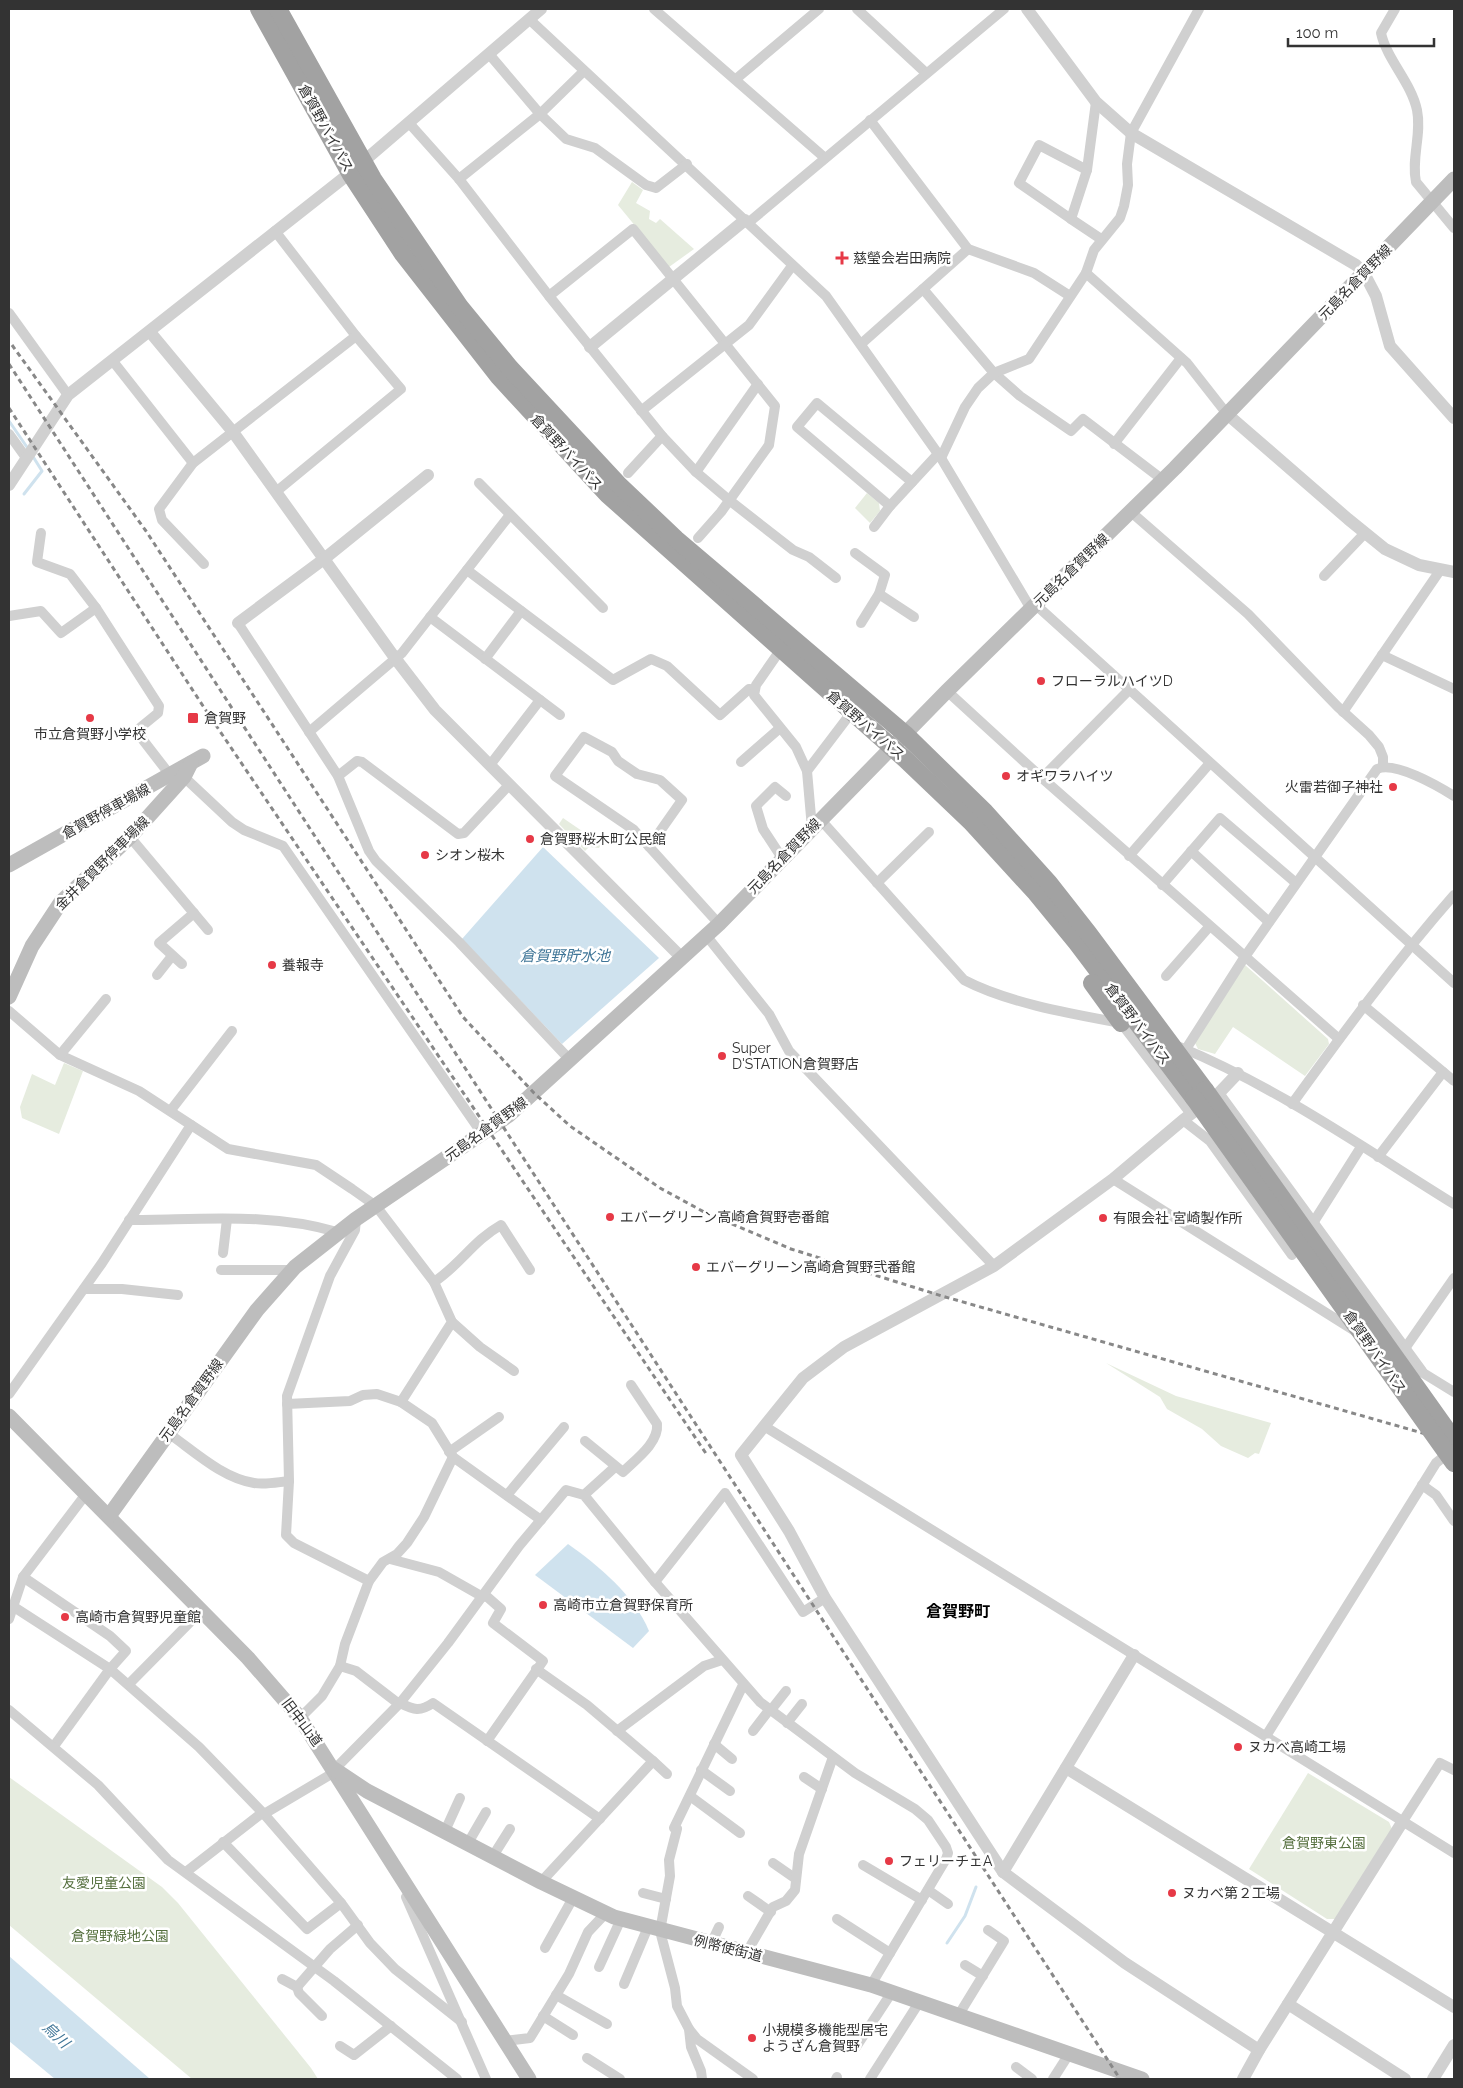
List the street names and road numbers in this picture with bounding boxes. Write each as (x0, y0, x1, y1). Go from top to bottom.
street label: 倉賀野バイパス (295, 81, 357, 175)
street label: 元島名倉賀野線 (1315, 241, 1395, 323)
street label: 倉賀野バイパス (528, 411, 606, 493)
street label: 元島名倉賀野線 (1030, 530, 1112, 610)
street label: 倉賀野バイパス (824, 687, 908, 763)
street label: 倉賀野停車場線 (59, 780, 153, 842)
street label: 金井倉賀野停車場線 (52, 813, 152, 913)
street label: 元島名倉賀野線 (744, 815, 824, 897)
street label: 倉賀野バイパス (1102, 980, 1174, 1068)
street label: 元島名倉賀野線 (442, 1094, 530, 1164)
street label: 倉賀野バイパス (1340, 1307, 1410, 1397)
street label: 元島名倉賀野線 (156, 1356, 226, 1444)
street label: 旧中山道 (279, 1695, 325, 1749)
street label: 例幣使街道 (692, 1932, 764, 1964)

